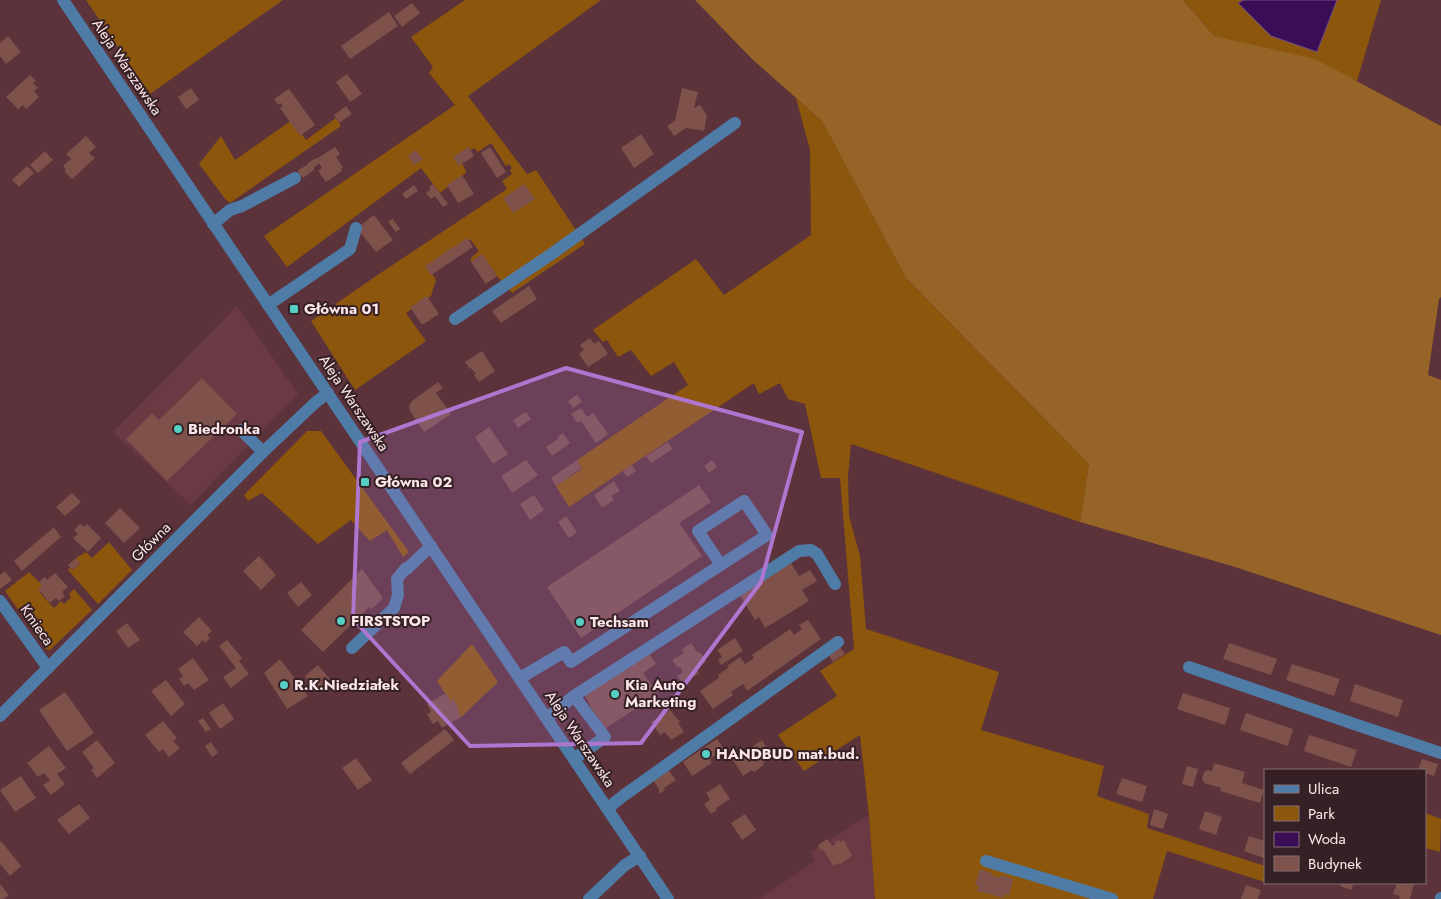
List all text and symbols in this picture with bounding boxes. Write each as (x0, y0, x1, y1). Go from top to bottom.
street label: Aleja Warszawska (86, 14, 168, 120)
place label: Główna 01 (304, 298, 379, 320)
marker: Główna 01 (288, 303, 300, 315)
street label: Aleja Warszawska (313, 350, 395, 456)
place label: Biedronka (188, 418, 260, 440)
marker: Biedronka (172, 423, 184, 435)
place label: Główna 02 (375, 471, 452, 493)
marker: Główna 02 (359, 476, 371, 488)
street label: Główna (126, 517, 176, 567)
street label: Kmieca (15, 600, 59, 650)
place label: FIRSTSTOP (351, 610, 430, 632)
place label: Techsam (590, 611, 649, 633)
marker: FIRSTSTOP (335, 615, 347, 627)
marker: Techsam (574, 616, 586, 628)
place label: R.K.Niedziałek (294, 674, 399, 696)
place label: Kia Auto Marketing (625, 674, 696, 713)
marker: R.K.Niedziałek (278, 679, 290, 691)
street label: Aleja Warszawska (539, 686, 621, 792)
marker: Kia Auto Marketing (609, 688, 621, 700)
place label: HANDBUD mat.bud. (716, 743, 860, 765)
marker: HANDBUD mat.bud. (700, 748, 712, 760)
legend (1264, 769, 1426, 884)
text: Ulica (1308, 778, 1339, 800)
text: Park (1308, 803, 1335, 825)
text: Woda (1308, 828, 1346, 850)
text: Budynek (1308, 853, 1362, 875)

